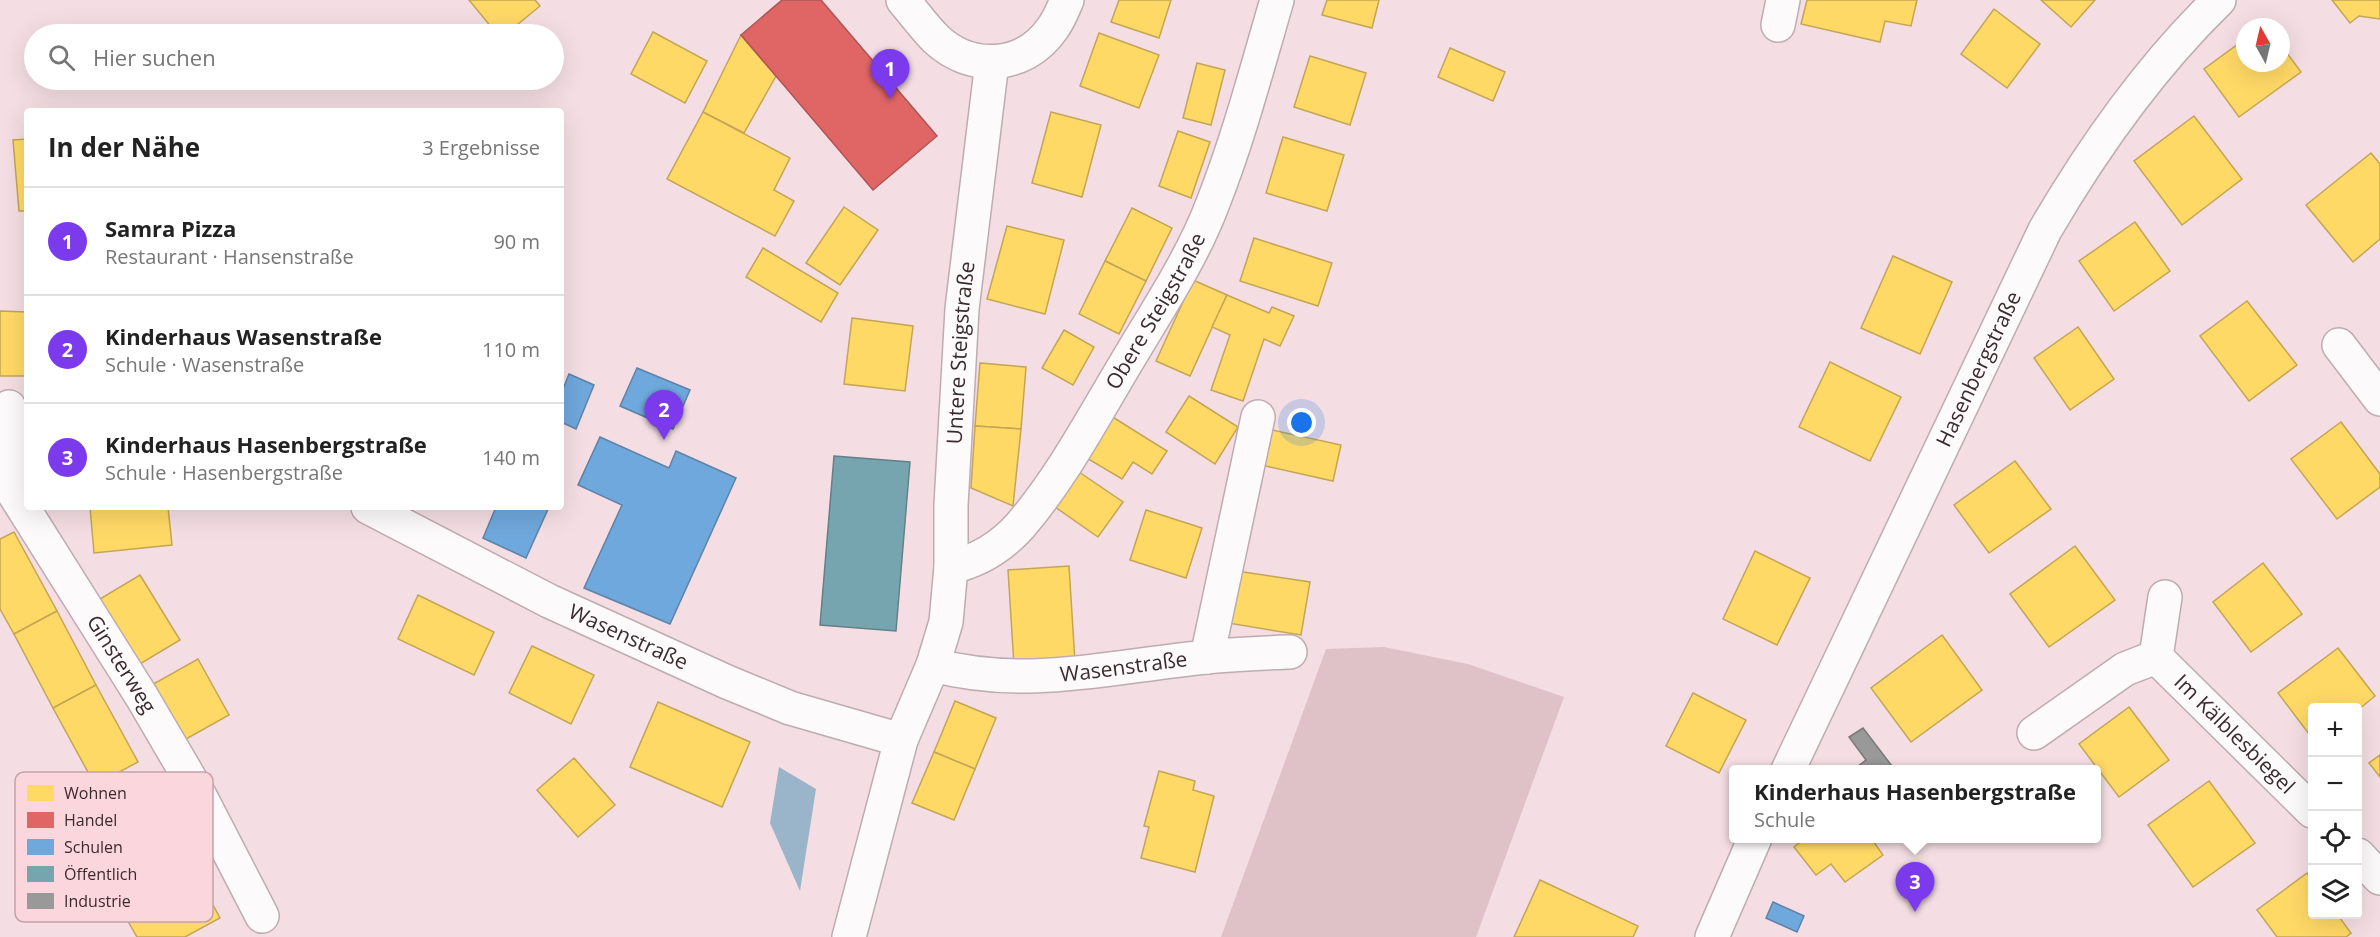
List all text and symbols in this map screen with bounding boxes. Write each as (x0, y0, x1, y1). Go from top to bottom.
north arrow (2236, 18, 2290, 72)
search box (24, 24, 564, 90)
icon: search (45, 41, 78, 74)
text: Hier suchen (93, 42, 216, 72)
pin: 1 (870, 50, 910, 99)
text: In der Nähe (48, 129, 200, 165)
text: 3 Ergebnisse (422, 134, 540, 161)
text: Samra Pizza (105, 213, 236, 243)
text: 1 (62, 228, 73, 255)
text: 90 m (493, 228, 540, 255)
street label: Obere Steigstraße (1098, 228, 1211, 394)
text: Restaurant · Hansenstraße (105, 243, 354, 270)
street label: Untere Steigstraße (939, 260, 981, 445)
street label: Hasenbergstraße (1929, 286, 2027, 451)
text: Kinderhaus Wasenstraße (105, 321, 382, 351)
text: 2 (62, 336, 73, 363)
text: 110 m (482, 336, 540, 363)
text: Schule · Wasenstraße (105, 351, 304, 378)
pin: 2 (644, 390, 684, 440)
your location (1287, 408, 1316, 437)
text: Kinderhaus Hasenbergstraße (105, 429, 427, 459)
text: 3 (62, 444, 73, 471)
text: 140 m (482, 444, 540, 471)
text: Schule · Hasenbergstraße (105, 459, 343, 486)
street label: Wasenstraße (564, 597, 693, 675)
street label: Ginsterweg (81, 609, 163, 718)
street label: Wasenstraße (1059, 644, 1189, 688)
street label: Im Kälblesbiegel (2169, 668, 2301, 799)
map controls (2308, 703, 2362, 919)
button: + (2308, 703, 2362, 757)
button: − (2308, 757, 2362, 811)
popup (1729, 765, 2101, 843)
legend (15, 772, 213, 922)
text: Kinderhaus Hasenbergstraße (1754, 776, 2076, 806)
text: Wohnen (64, 782, 127, 804)
text: Schule (1754, 806, 1815, 833)
text: Handel (64, 809, 117, 831)
button: locate (2308, 811, 2362, 865)
text: Schulen (64, 836, 123, 858)
pin: 3 (1896, 862, 1934, 912)
text: Öffentlich (64, 863, 137, 885)
button: layers (2308, 865, 2362, 919)
text: Industrie (64, 890, 131, 912)

